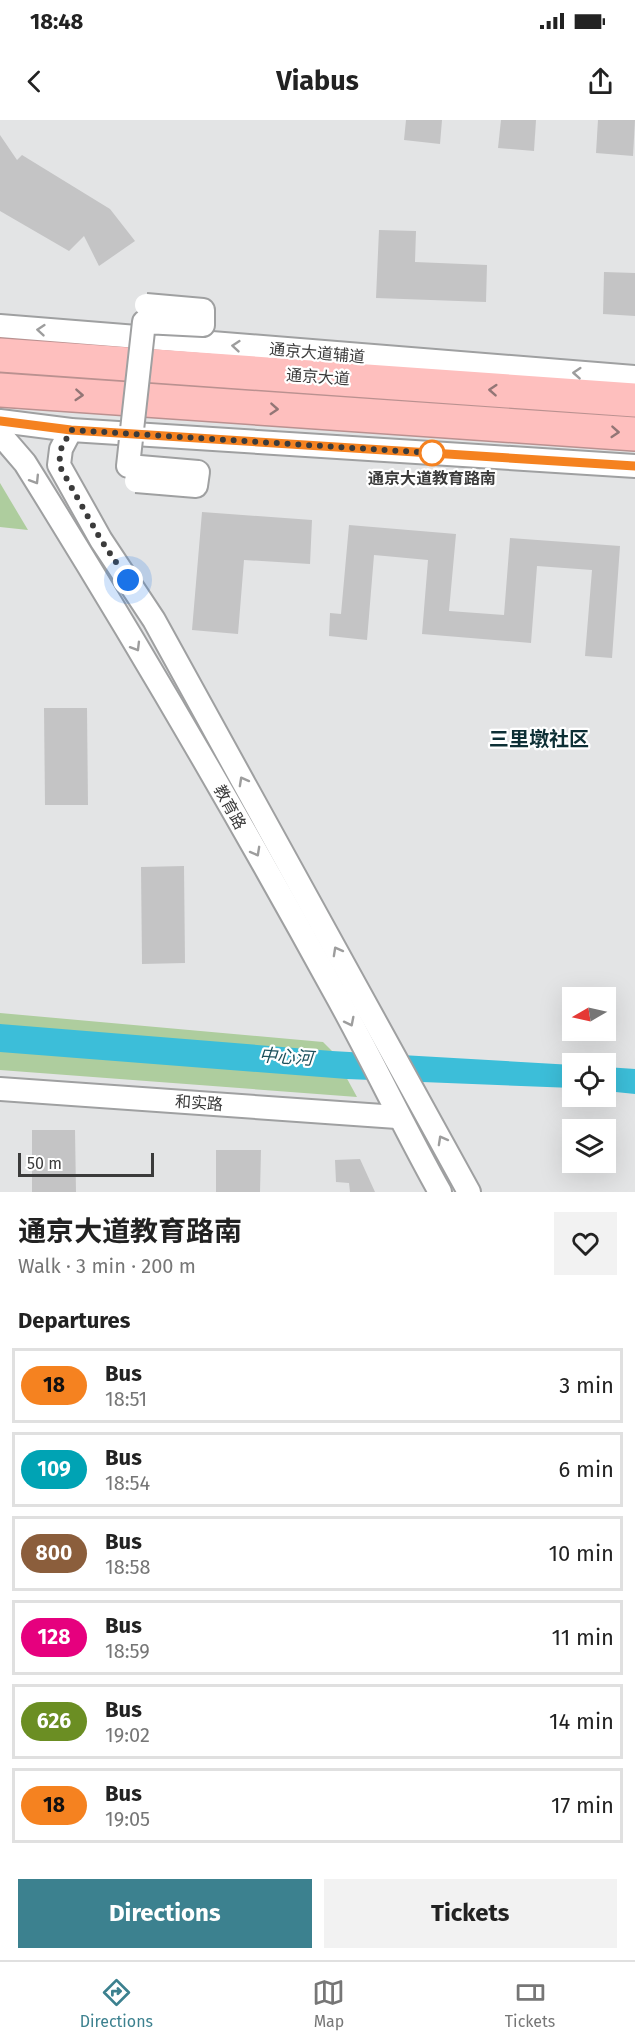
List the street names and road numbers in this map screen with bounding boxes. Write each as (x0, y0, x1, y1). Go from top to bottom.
street label: 通京大道辅道 (268, 339, 366, 367)
street label: 通京大道 (285, 365, 351, 389)
street label: 教育路 (210, 781, 250, 833)
street label: 和实路 (174, 1092, 224, 1114)

